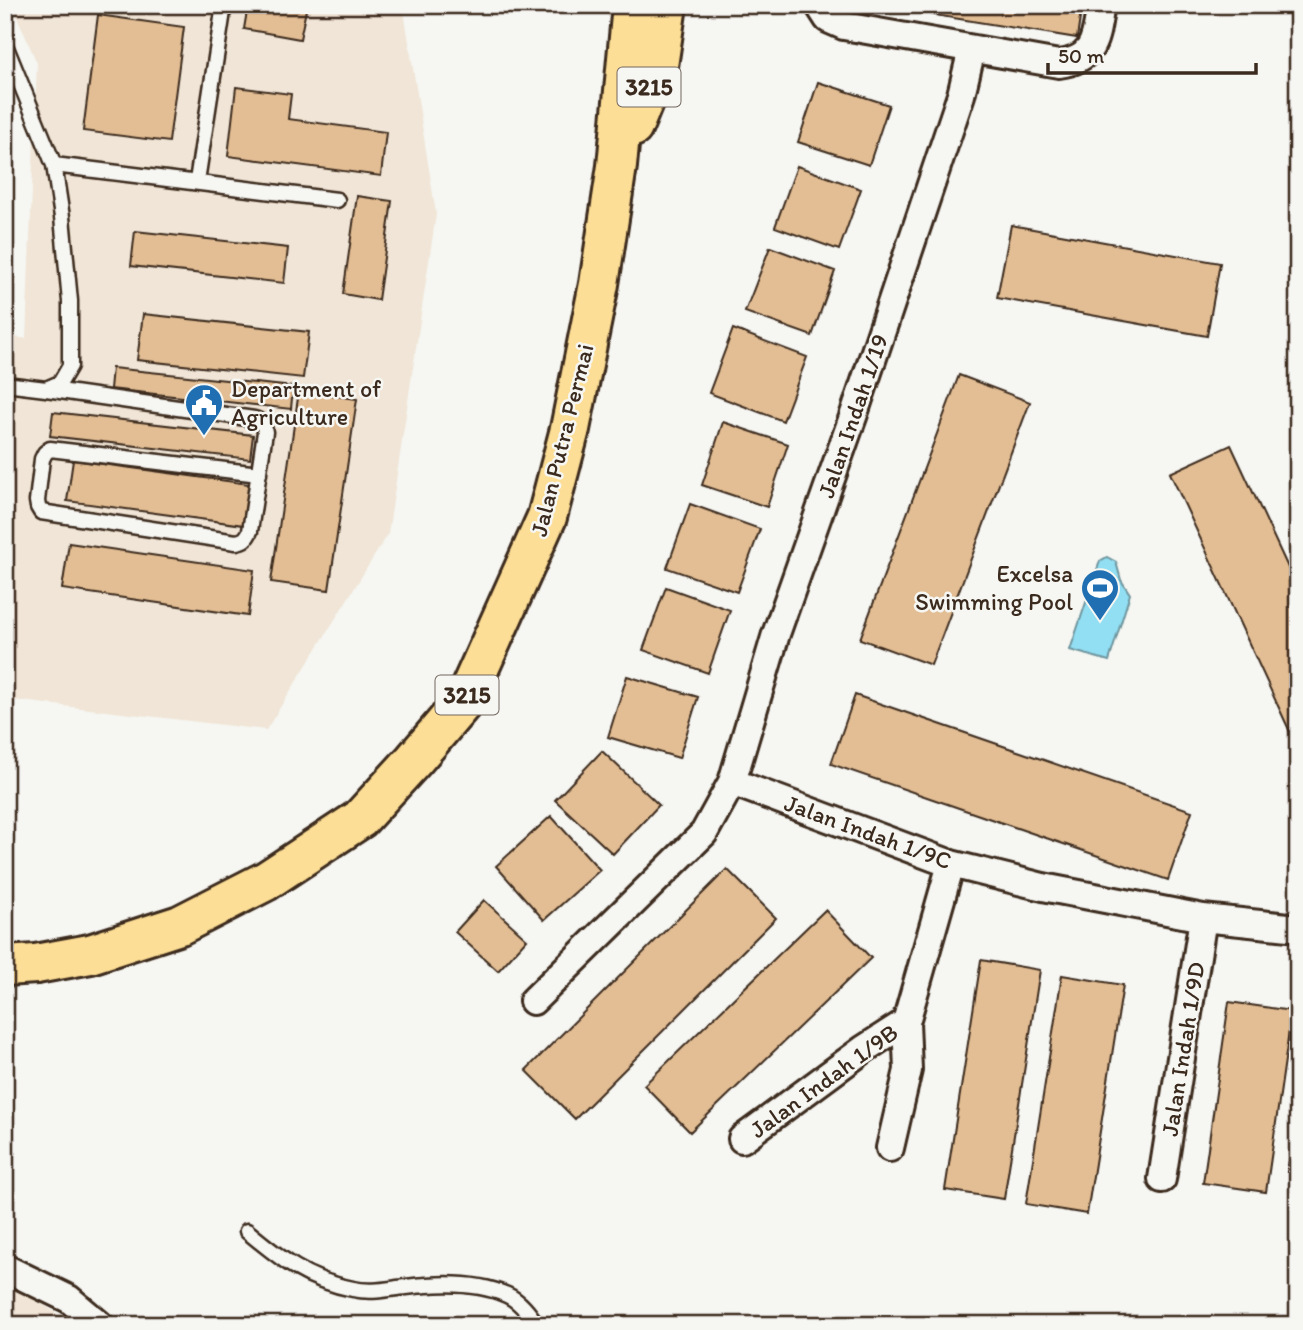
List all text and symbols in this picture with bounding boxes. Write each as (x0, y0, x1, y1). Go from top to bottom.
scale bar (1048, 32, 1256, 76)
text: 50 m (1058, 43, 1105, 68)
road number: 3215 (618, 68, 680, 106)
street label: Jalan Indah 1/19 (811, 330, 894, 502)
street label: Jalan Putra Permai (524, 341, 599, 539)
place label: Department of Agriculture (231, 374, 382, 431)
public building icon: Department of Agriculture (183, 382, 225, 437)
place label: Excelsa Swimming Pool (915, 559, 1073, 616)
sports icon: Excelsa Swimming Pool (1079, 567, 1121, 622)
road number: 3215 (435, 676, 498, 715)
street label: Jalan Indah 1/9C (781, 788, 956, 875)
street label: Jalan Indah 1/9D (1154, 960, 1211, 1138)
street label: Jalan Indah 1/9B (744, 1017, 903, 1144)

